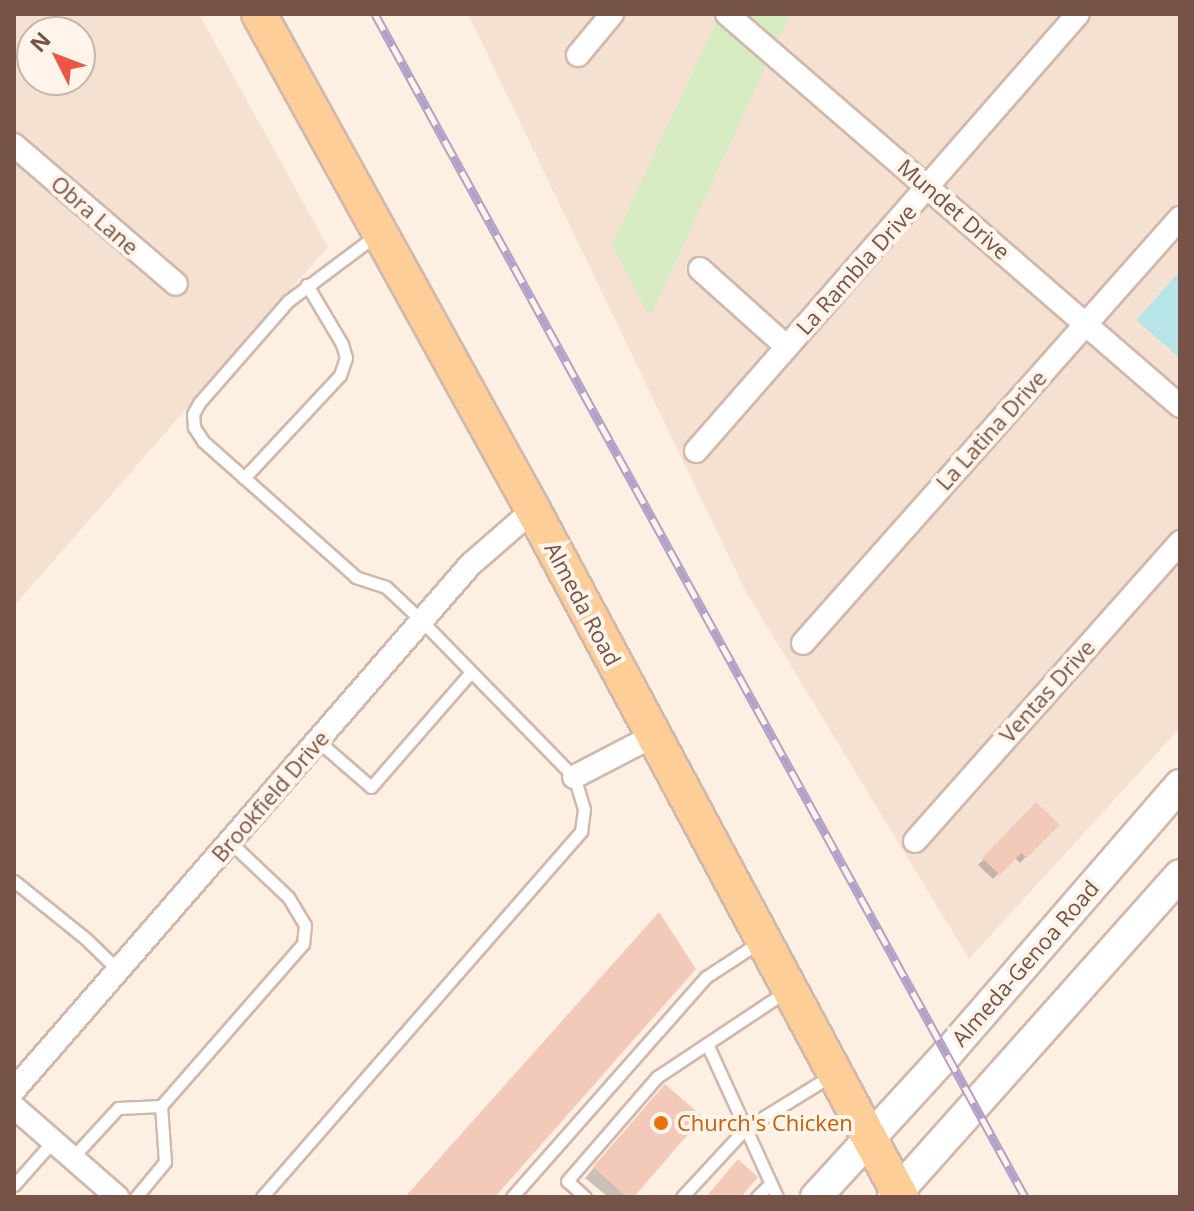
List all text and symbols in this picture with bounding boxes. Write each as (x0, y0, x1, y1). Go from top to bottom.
north arrow (16, 16, 96, 96)
text: N (23, 25, 57, 58)
street label: Mundet Drive (893, 153, 1015, 265)
street label: Obra Lane (46, 170, 144, 260)
street label: La Rambla Drive (791, 198, 921, 340)
street label: La Latina Drive (930, 365, 1052, 495)
street label: Almeda Road (539, 538, 627, 670)
street label: Ventas Drive (994, 634, 1100, 748)
street label: Brookfield Drive (206, 725, 334, 867)
street label: Almeda-Genoa Road (946, 875, 1104, 1051)
place label: Church's Chicken (677, 1110, 853, 1136)
marker: Church's Chicken (652, 1114, 670, 1132)

